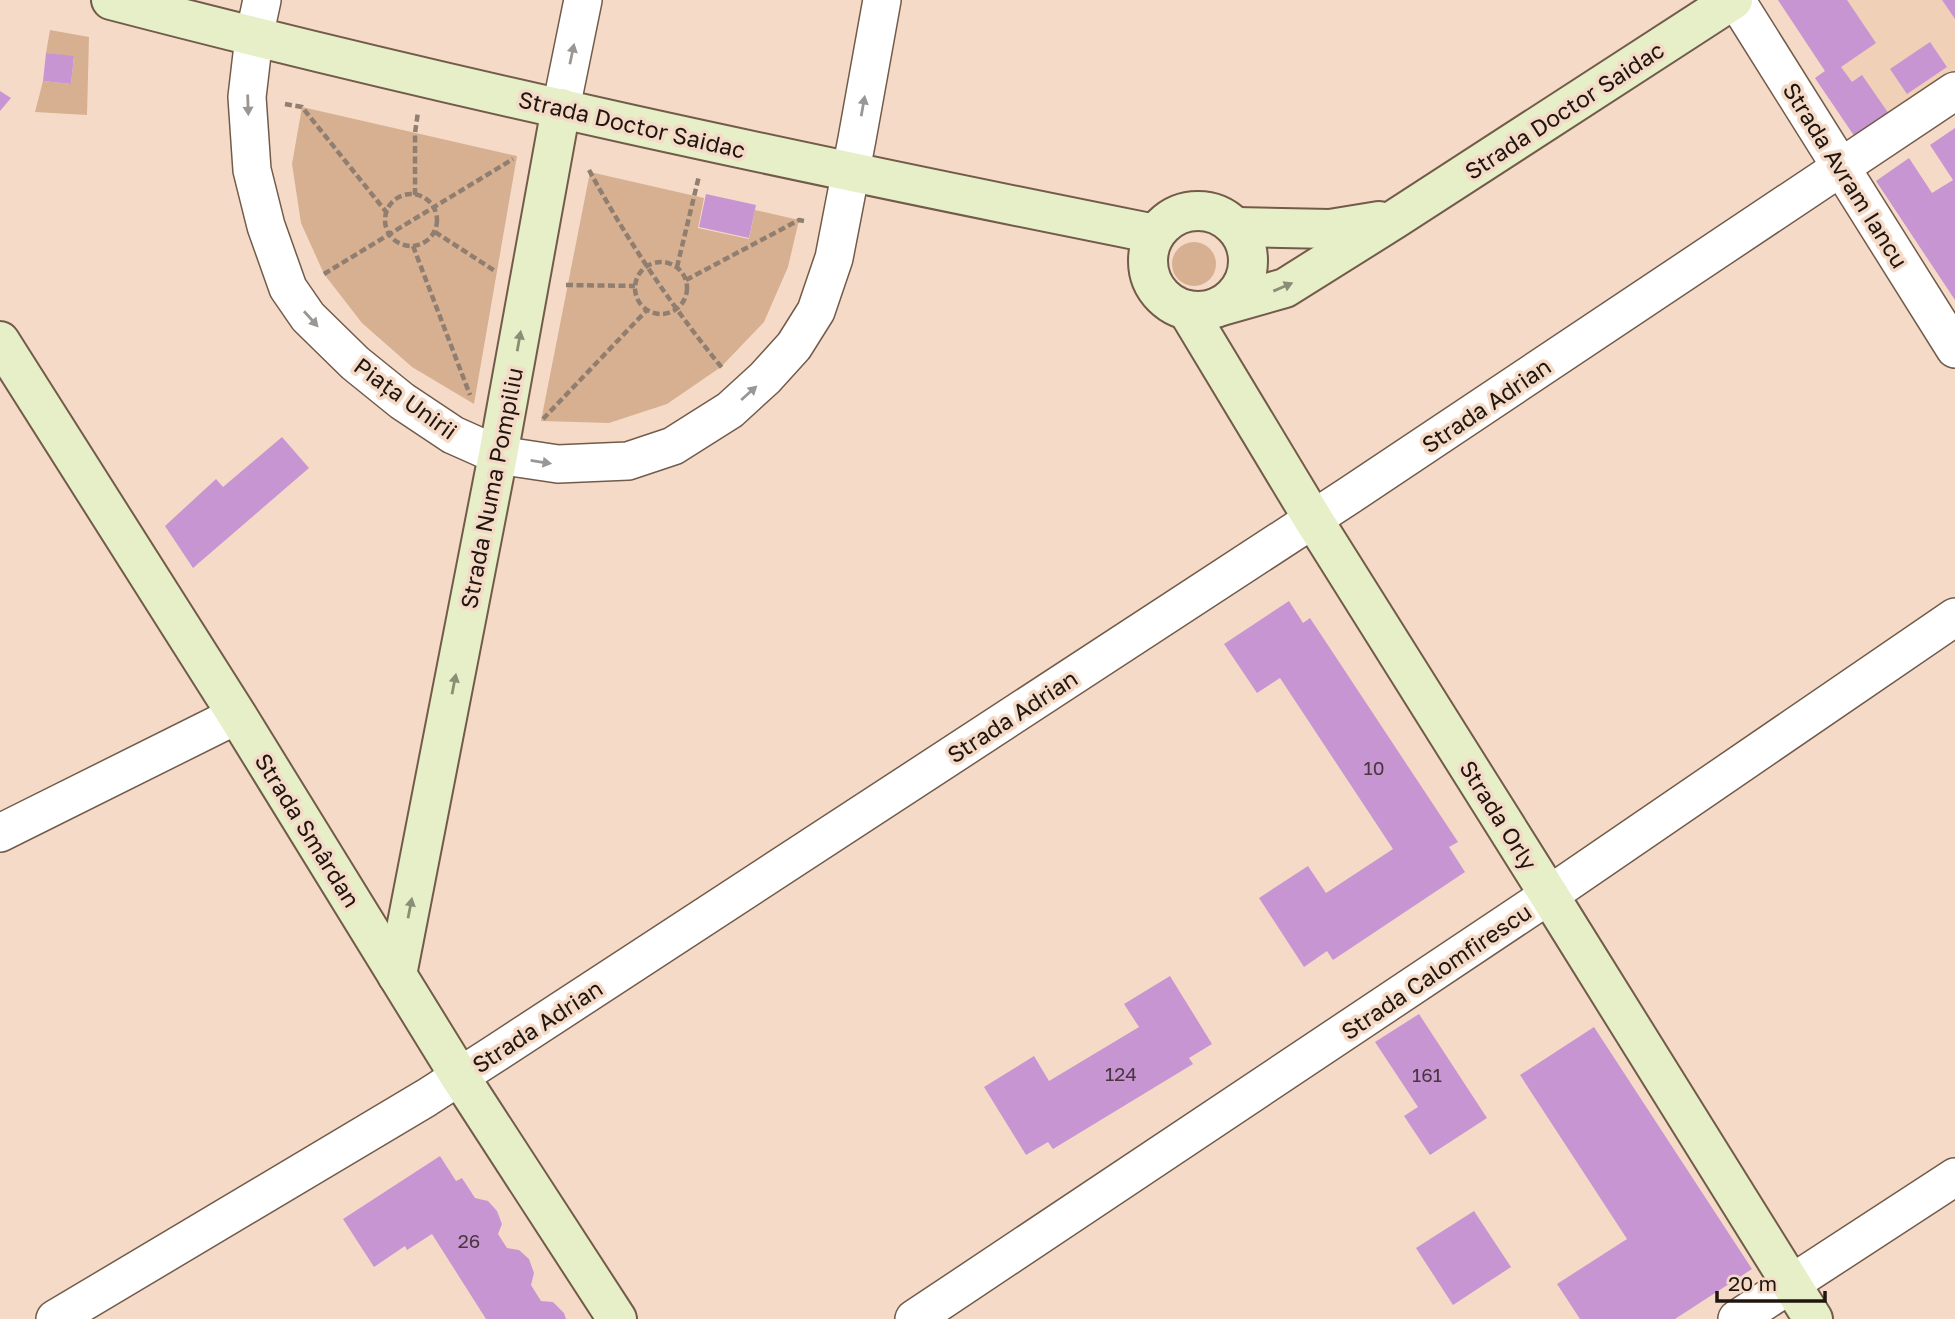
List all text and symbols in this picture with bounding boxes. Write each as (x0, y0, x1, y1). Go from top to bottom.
street label: Strada Doctor Saidac (1459, 35, 1669, 185)
one-way arrow (567, 43, 578, 65)
street label: Strada Avram Iancu (1778, 77, 1914, 273)
street label: Strada Doctor Saidac (516, 84, 748, 164)
one-way arrow (243, 94, 254, 116)
one-way arrow (858, 95, 869, 117)
one-way arrow (1273, 281, 1294, 292)
one-way arrow (303, 310, 319, 328)
one-way arrow (514, 330, 525, 352)
street label: Piața Unirii (348, 351, 463, 446)
street label: Strada Adrian (1416, 352, 1556, 458)
street label: Strada Numa Pompiliu (454, 365, 528, 611)
one-way arrow (740, 385, 758, 401)
one-way arrow (530, 457, 552, 468)
street label: Strada Adrian (942, 663, 1082, 769)
one-way arrow (448, 673, 459, 695)
street label: Strada Smârdan (249, 748, 367, 912)
street label: Strada Orly (1454, 755, 1544, 875)
house number: 10 (1364, 756, 1385, 779)
one-way arrow (405, 897, 416, 919)
street label: Strada Calomfirescu (1336, 897, 1536, 1045)
street label: Strada Adrian (467, 973, 607, 1079)
house number: 124 (1105, 1062, 1137, 1085)
house number: 161 (1412, 1063, 1442, 1086)
house number: 26 (458, 1229, 480, 1252)
scale bar (1717, 1260, 1826, 1304)
text: 20 m (1728, 1270, 1777, 1296)

